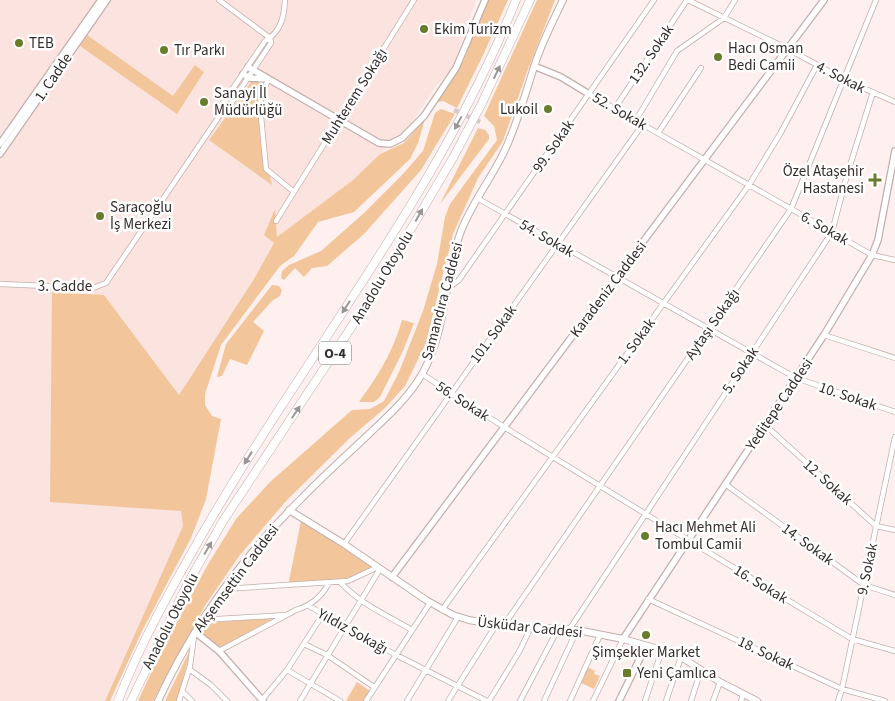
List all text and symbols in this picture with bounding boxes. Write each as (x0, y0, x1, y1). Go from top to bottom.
place label: Ekim Turizm (434, 19, 512, 40)
street label: 132. Sokak (624, 20, 679, 88)
marker: Ekim Turizm (418, 23, 430, 35)
place label: TEB (29, 33, 54, 54)
marker: TEB (13, 37, 25, 49)
place label: Hacı Osman Bedi Camii (728, 38, 803, 76)
place label: Tır Parkı (174, 40, 225, 61)
marker: Tır Parkı (158, 44, 170, 56)
street label: Muhterem Sokağı (316, 44, 392, 148)
street label: 1. Cadde (29, 49, 77, 106)
marker: Hacı Osman Bedi Camii (712, 51, 724, 63)
street label: 4. Sokak (813, 56, 869, 99)
one-way arrow (493, 65, 501, 79)
place label: Sanayi İl Müdürlüğü (214, 83, 282, 121)
street label: 52. Sokak (588, 87, 651, 136)
marker: Sanayi İl Müdürlüğü (198, 96, 210, 108)
place label: Lukoil (500, 99, 538, 120)
marker: Lukoil (542, 103, 554, 115)
street label: 99. Sokak (528, 115, 580, 177)
one-way arrow (454, 116, 462, 130)
place label: Özel Ataşehir Hastanesi (783, 161, 865, 199)
marker: Özel Ataşehir Hastanesi (868, 173, 882, 187)
place label: Saraçoğlu İş Merkezi (110, 197, 172, 235)
street label: 6. Sokak (797, 206, 853, 251)
one-way arrow (415, 207, 423, 222)
marker: Saraçoğlu İş Merkezi (94, 210, 106, 222)
street label: 54. Sokak (515, 214, 578, 263)
street label: Anadolu Otoyolu (346, 227, 419, 328)
street label: Karadeniz Caddesi (565, 237, 652, 342)
street label: Samandıra Caddesi (417, 240, 468, 362)
street label: 3. Cadde (38, 276, 92, 297)
street label: Aytaşı Sokağı (680, 284, 745, 364)
one-way arrow (342, 300, 351, 314)
street label: 101. Sokak (465, 300, 522, 368)
street label: 1. Sokak (612, 313, 661, 369)
road number: O-4 (319, 342, 351, 364)
street label: 5. Sokak (717, 342, 764, 398)
street label: Yeditepe Caddesi (740, 354, 818, 455)
street label: 56. Sokak (432, 376, 494, 427)
street label: 10. Sokak (816, 377, 880, 416)
one-way arrow (291, 405, 301, 419)
one-way arrow (244, 451, 253, 464)
street label: 12. Sokak (798, 454, 857, 511)
place label: Hacı Mehmet Ali Tombul Camii (655, 517, 756, 555)
street label: 14. Sokak (777, 518, 839, 571)
street label: Akşemsettin Caddesi (189, 520, 284, 637)
marker: Hacı Mehmet Ali Tombul Camii (639, 530, 651, 542)
street label: 9. Sokak (852, 541, 883, 597)
one-way arrow (203, 542, 212, 555)
street label: 16. Sokak (730, 560, 792, 609)
street label: Anadolu Otoyolu (137, 570, 204, 673)
street label: Yıldız Sokağı (313, 603, 392, 659)
street label: Üsküdar Caddesi (476, 612, 584, 643)
marker: Şimşekler Market (640, 629, 652, 641)
street label: 18. Sokak (734, 631, 798, 676)
place label: Şimşekler Market (592, 642, 700, 663)
place label: Yeni Çamlıca (636, 663, 716, 684)
marker: Yeni Çamlıca (621, 667, 633, 679)

